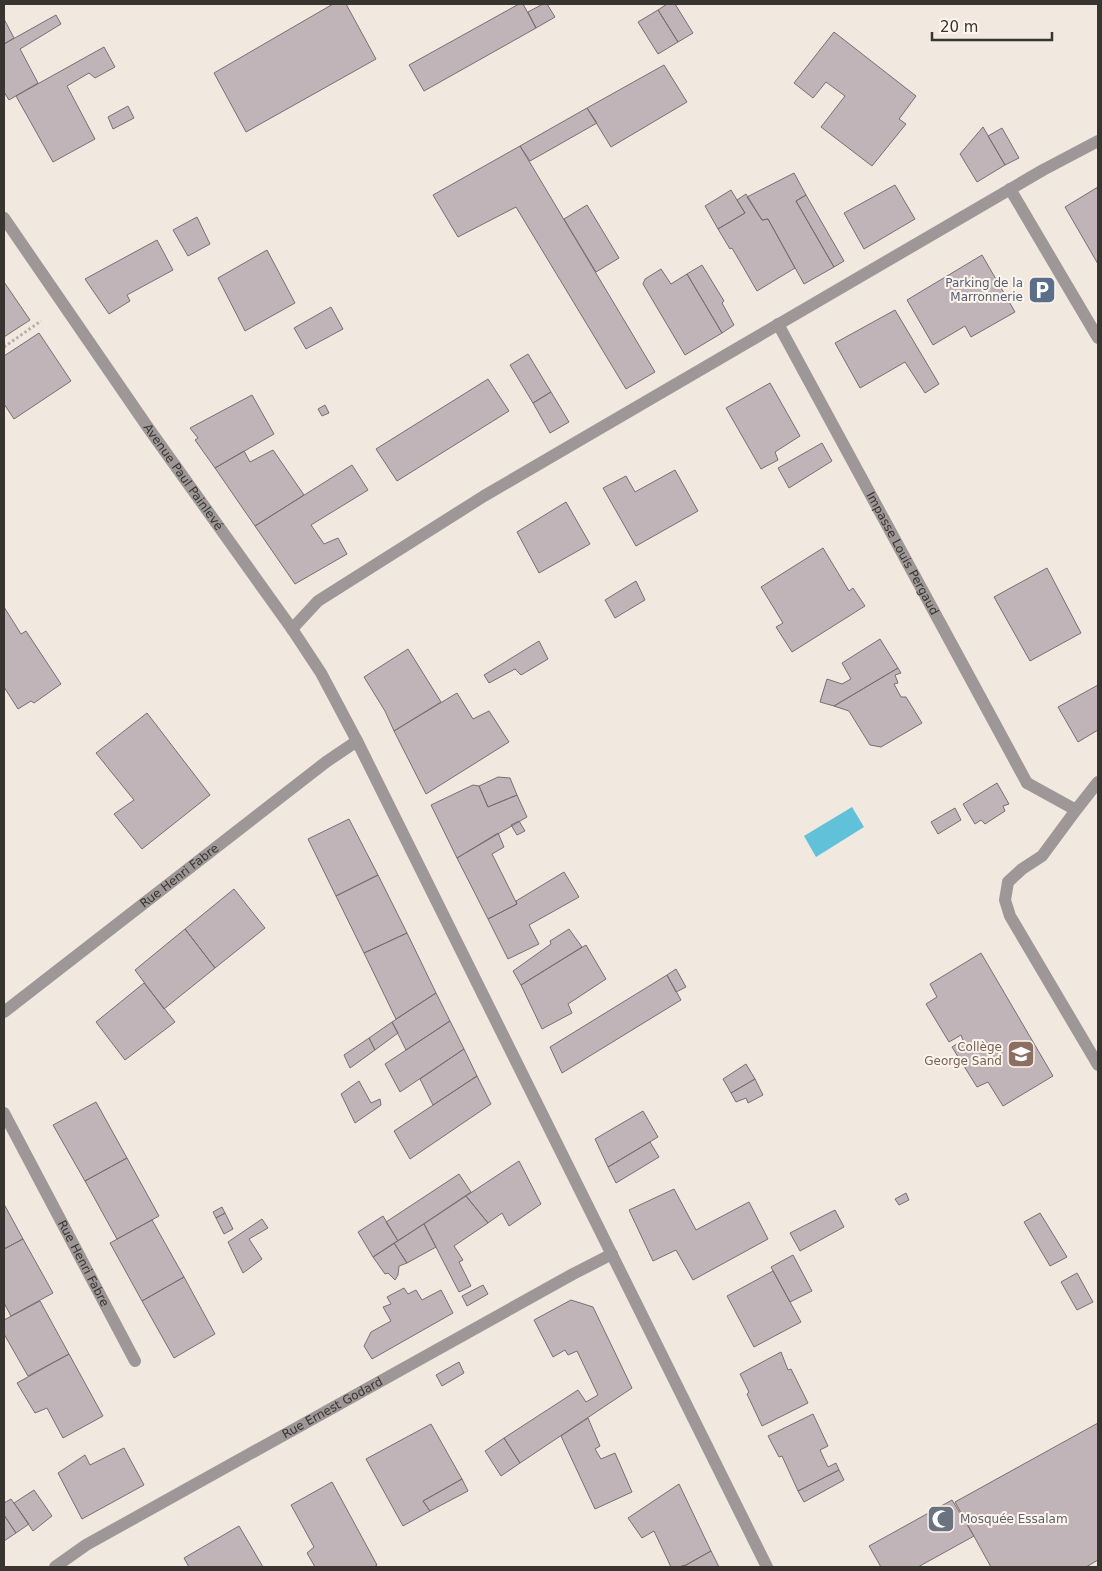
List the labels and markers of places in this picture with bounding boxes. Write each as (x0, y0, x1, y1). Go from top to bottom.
parking icon: Parking de la Marronnerie (1027, 275, 1057, 305)
place label: Parking de la Marronnerie (945, 276, 1023, 304)
school or university icon: Collège George Sand (1006, 1039, 1036, 1069)
place label: Collège George Sand (924, 1040, 1002, 1068)
mosque icon: Mosquée Essalam (926, 1504, 956, 1534)
place label: Mosquée Essalam (960, 1512, 1068, 1526)

